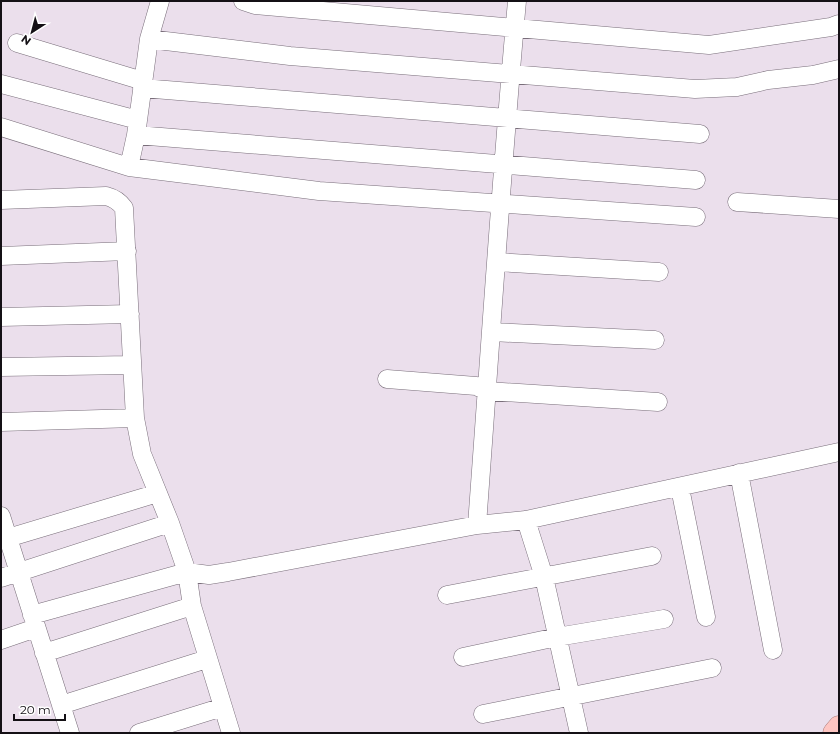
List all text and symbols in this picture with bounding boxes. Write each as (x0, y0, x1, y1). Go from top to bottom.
north arrow (12, 12, 52, 52)
text: N (18, 32, 34, 48)
scale bar (14, 696, 65, 722)
text: 20 m (20, 702, 51, 717)

